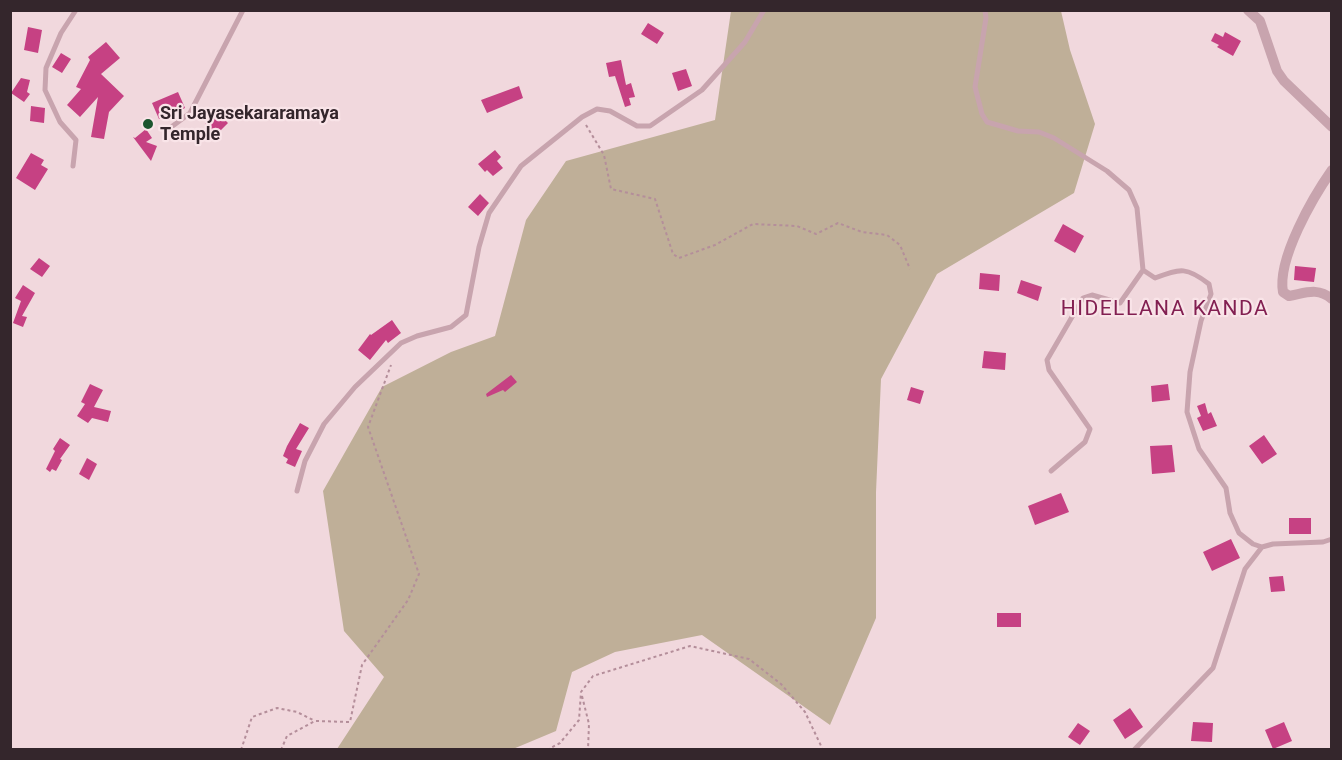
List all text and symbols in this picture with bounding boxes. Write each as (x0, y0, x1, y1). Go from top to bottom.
place label: Sri Jayasekararamaya Temple (160, 103, 339, 146)
marker: Sri Jayasekararamaya Temple (141, 117, 155, 131)
district label: HIDELLANA KANDA (1061, 297, 1269, 323)

